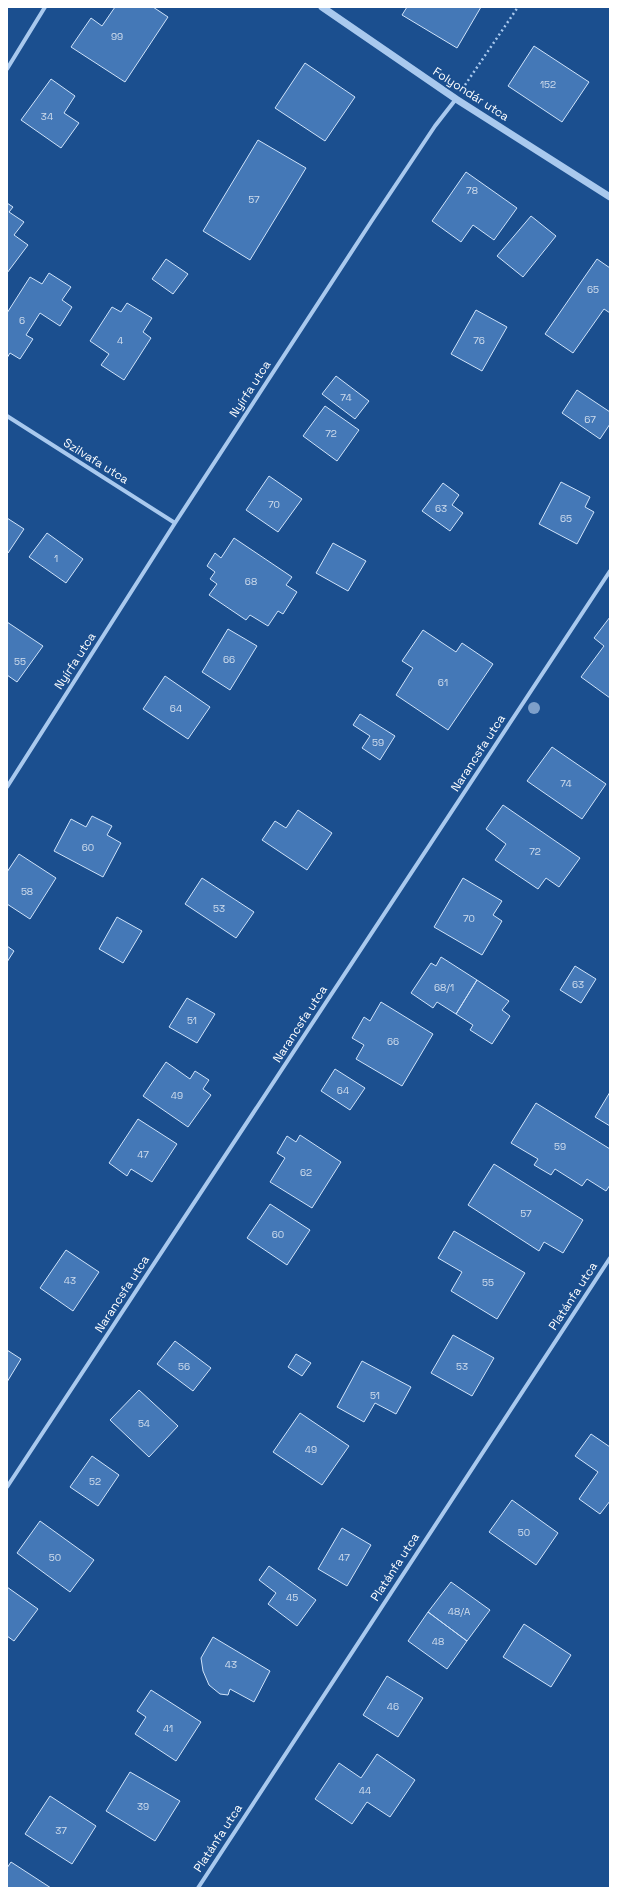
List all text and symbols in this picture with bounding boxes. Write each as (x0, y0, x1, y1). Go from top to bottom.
house number: 99 (111, 30, 123, 43)
street label: Folyondár utca (430, 63, 512, 125)
house number: 152 (540, 78, 556, 91)
house number: 34 (41, 110, 53, 123)
house number: 78 (466, 184, 478, 197)
house number: 57 (248, 193, 260, 206)
house number: 65 (587, 283, 599, 296)
house number: 6 (19, 314, 25, 327)
house number: 4 (117, 334, 123, 347)
house number: 76 (473, 334, 485, 347)
street label: Nyírfa utca (226, 357, 274, 420)
house number: 74 (340, 391, 352, 404)
house number: 67 (584, 413, 596, 426)
house number: 72 (325, 427, 337, 440)
street label: Szilvafa utca (60, 435, 132, 487)
house number: 70 (268, 498, 280, 511)
house number: 63 (435, 502, 447, 515)
house number: 65 (560, 512, 572, 525)
house number: 1 (54, 552, 58, 565)
house number: 68 (245, 575, 257, 588)
street label: Nyírfa utca (51, 629, 99, 692)
house number: 66 (223, 653, 235, 666)
house number: 55 (14, 655, 26, 668)
house number: 61 (438, 676, 448, 689)
house number: 64 (170, 702, 182, 715)
street label: Narancsfa utca (447, 711, 509, 795)
house number: 59 (372, 736, 384, 749)
house number: 74 (560, 777, 572, 790)
house number: 60 (82, 841, 94, 854)
house number: 72 (529, 845, 541, 858)
house number: 58 (21, 885, 33, 898)
house number: 53 (213, 902, 225, 915)
house number: 70 (463, 912, 475, 925)
house number: 63 (572, 978, 584, 991)
house number: 68/1 (434, 981, 454, 994)
street label: Narancsfa utca (269, 982, 331, 1066)
house number: 51 (187, 1014, 197, 1027)
house number: 66 (387, 1035, 399, 1048)
house number: 64 (337, 1084, 349, 1097)
house number: 49 (171, 1089, 183, 1102)
house number: 59 (554, 1140, 566, 1153)
house number: 47 (137, 1148, 149, 1161)
house number: 62 (300, 1166, 312, 1179)
house number: 57 (520, 1207, 532, 1220)
house number: 60 (272, 1228, 284, 1241)
street label: Narancsfa utca (91, 1252, 153, 1336)
street label: Platánfa utca (545, 1259, 601, 1333)
house number: 43 (64, 1274, 76, 1287)
house number: 55 (482, 1276, 494, 1289)
house number: 56 (178, 1360, 190, 1373)
house number: 53 (456, 1360, 468, 1373)
house number: 51 (370, 1389, 380, 1402)
house number: 54 (138, 1417, 150, 1430)
house number: 49 (305, 1443, 317, 1456)
house number: 52 (89, 1475, 101, 1488)
house number: 50 (518, 1526, 530, 1539)
street label: Platánfa utca (367, 1530, 423, 1604)
house number: 50 (49, 1551, 61, 1564)
house number: 47 (338, 1551, 350, 1564)
house number: 45 (286, 1591, 298, 1604)
house number: 48/A (448, 1605, 471, 1618)
house number: 48 (432, 1635, 444, 1648)
house number: 43 (225, 1658, 237, 1671)
house number: 46 (387, 1700, 399, 1713)
house number: 41 (163, 1722, 173, 1735)
house number: 44 (359, 1784, 371, 1797)
house number: 39 (137, 1800, 149, 1813)
street label: Platánfa utca (190, 1801, 246, 1875)
house number: 37 (55, 1824, 67, 1837)

